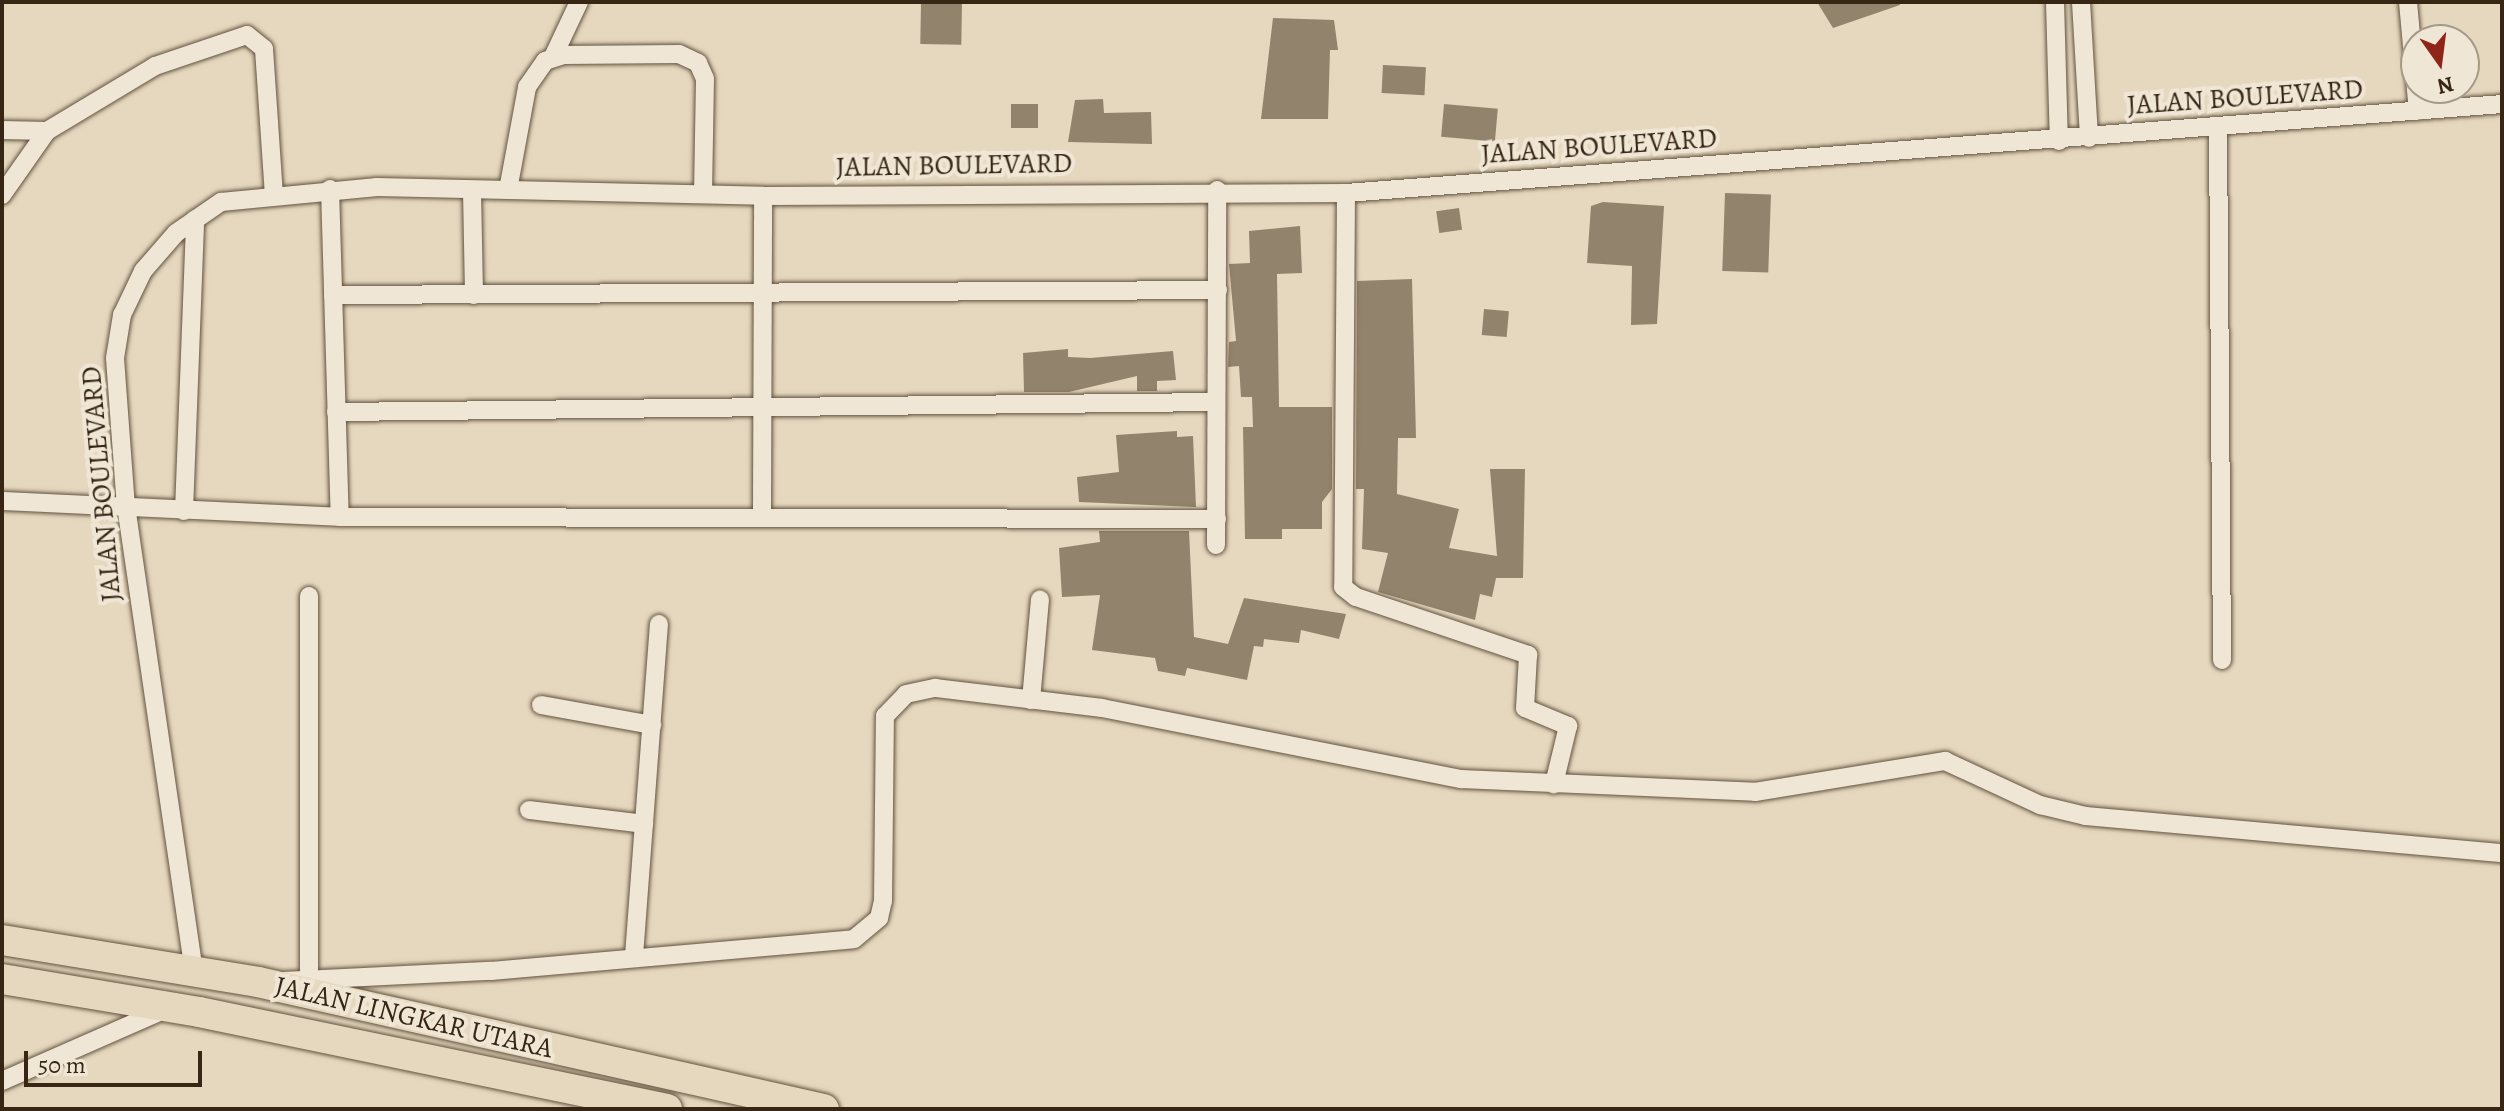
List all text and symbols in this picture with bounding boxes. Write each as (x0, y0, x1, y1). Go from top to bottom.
north arrow (2400, 24, 2480, 104)
text: N (2434, 69, 2457, 102)
street label: JALAN BOULEVARD (2126, 72, 2364, 122)
street label: JALAN BOULEVARD (1480, 121, 1718, 171)
street label: JALAN BOULEVARD (835, 146, 1073, 184)
street label: JALAN BOULEVARD (74, 365, 128, 603)
street label: JALAN LINGKAR UTARA (272, 969, 556, 1065)
scale bar (28, 1035, 206, 1085)
text: 50 m (38, 1049, 86, 1081)

